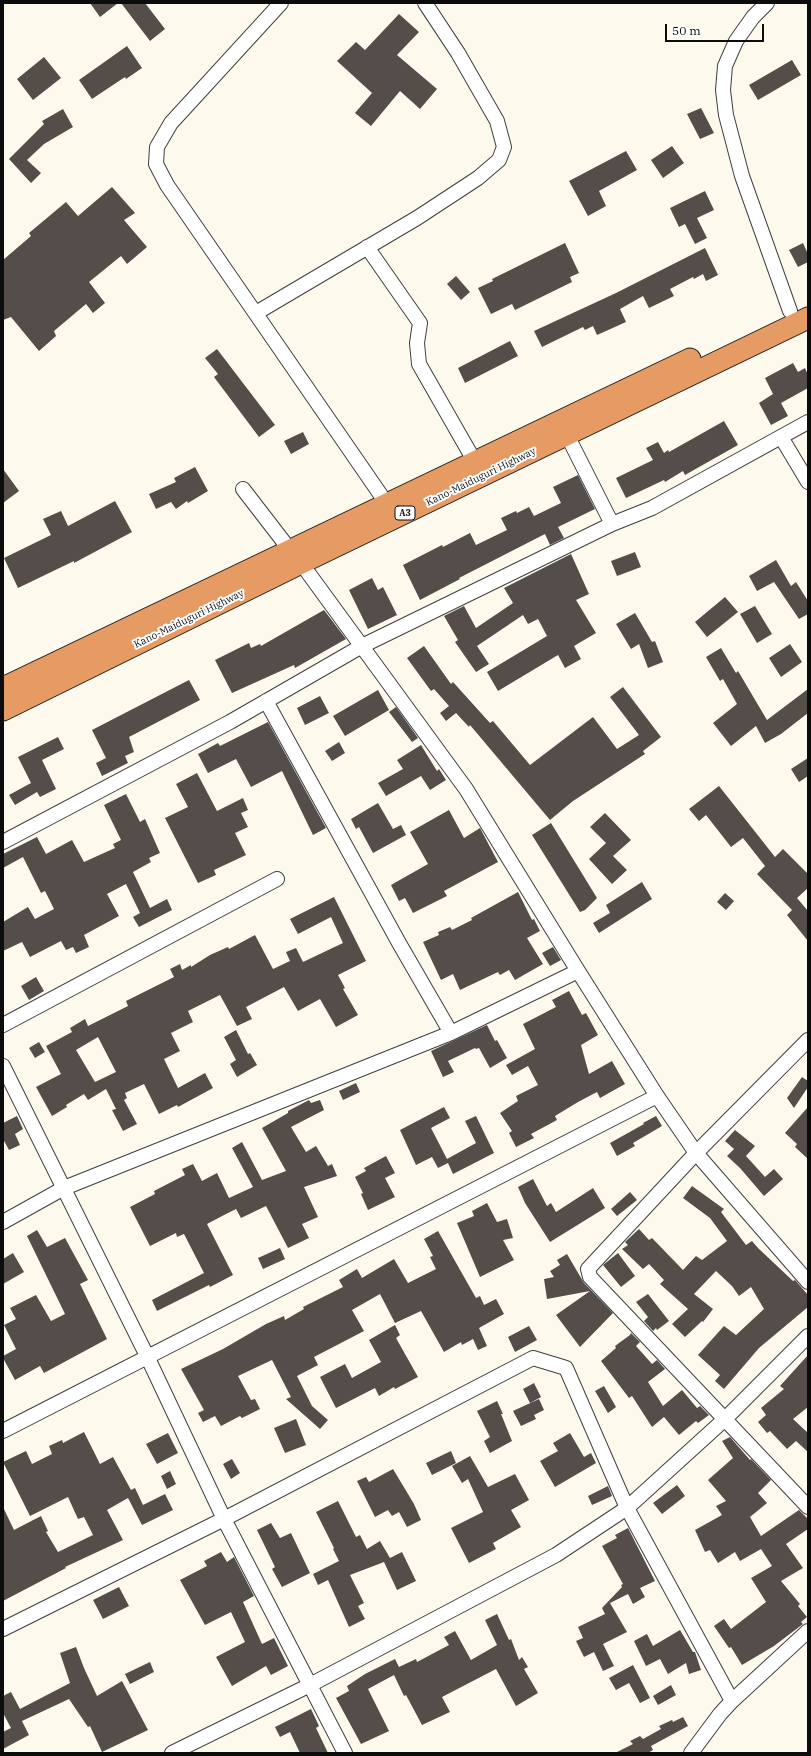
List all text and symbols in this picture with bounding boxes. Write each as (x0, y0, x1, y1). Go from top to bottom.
scale bar (667, 16, 766, 42)
text: 50 m (672, 23, 701, 38)
street label: Kano-Maiduguri Highway (424, 445, 538, 509)
road number: A3 (395, 506, 415, 520)
street label: Kano-Maiduguri Highway (132, 587, 246, 651)

